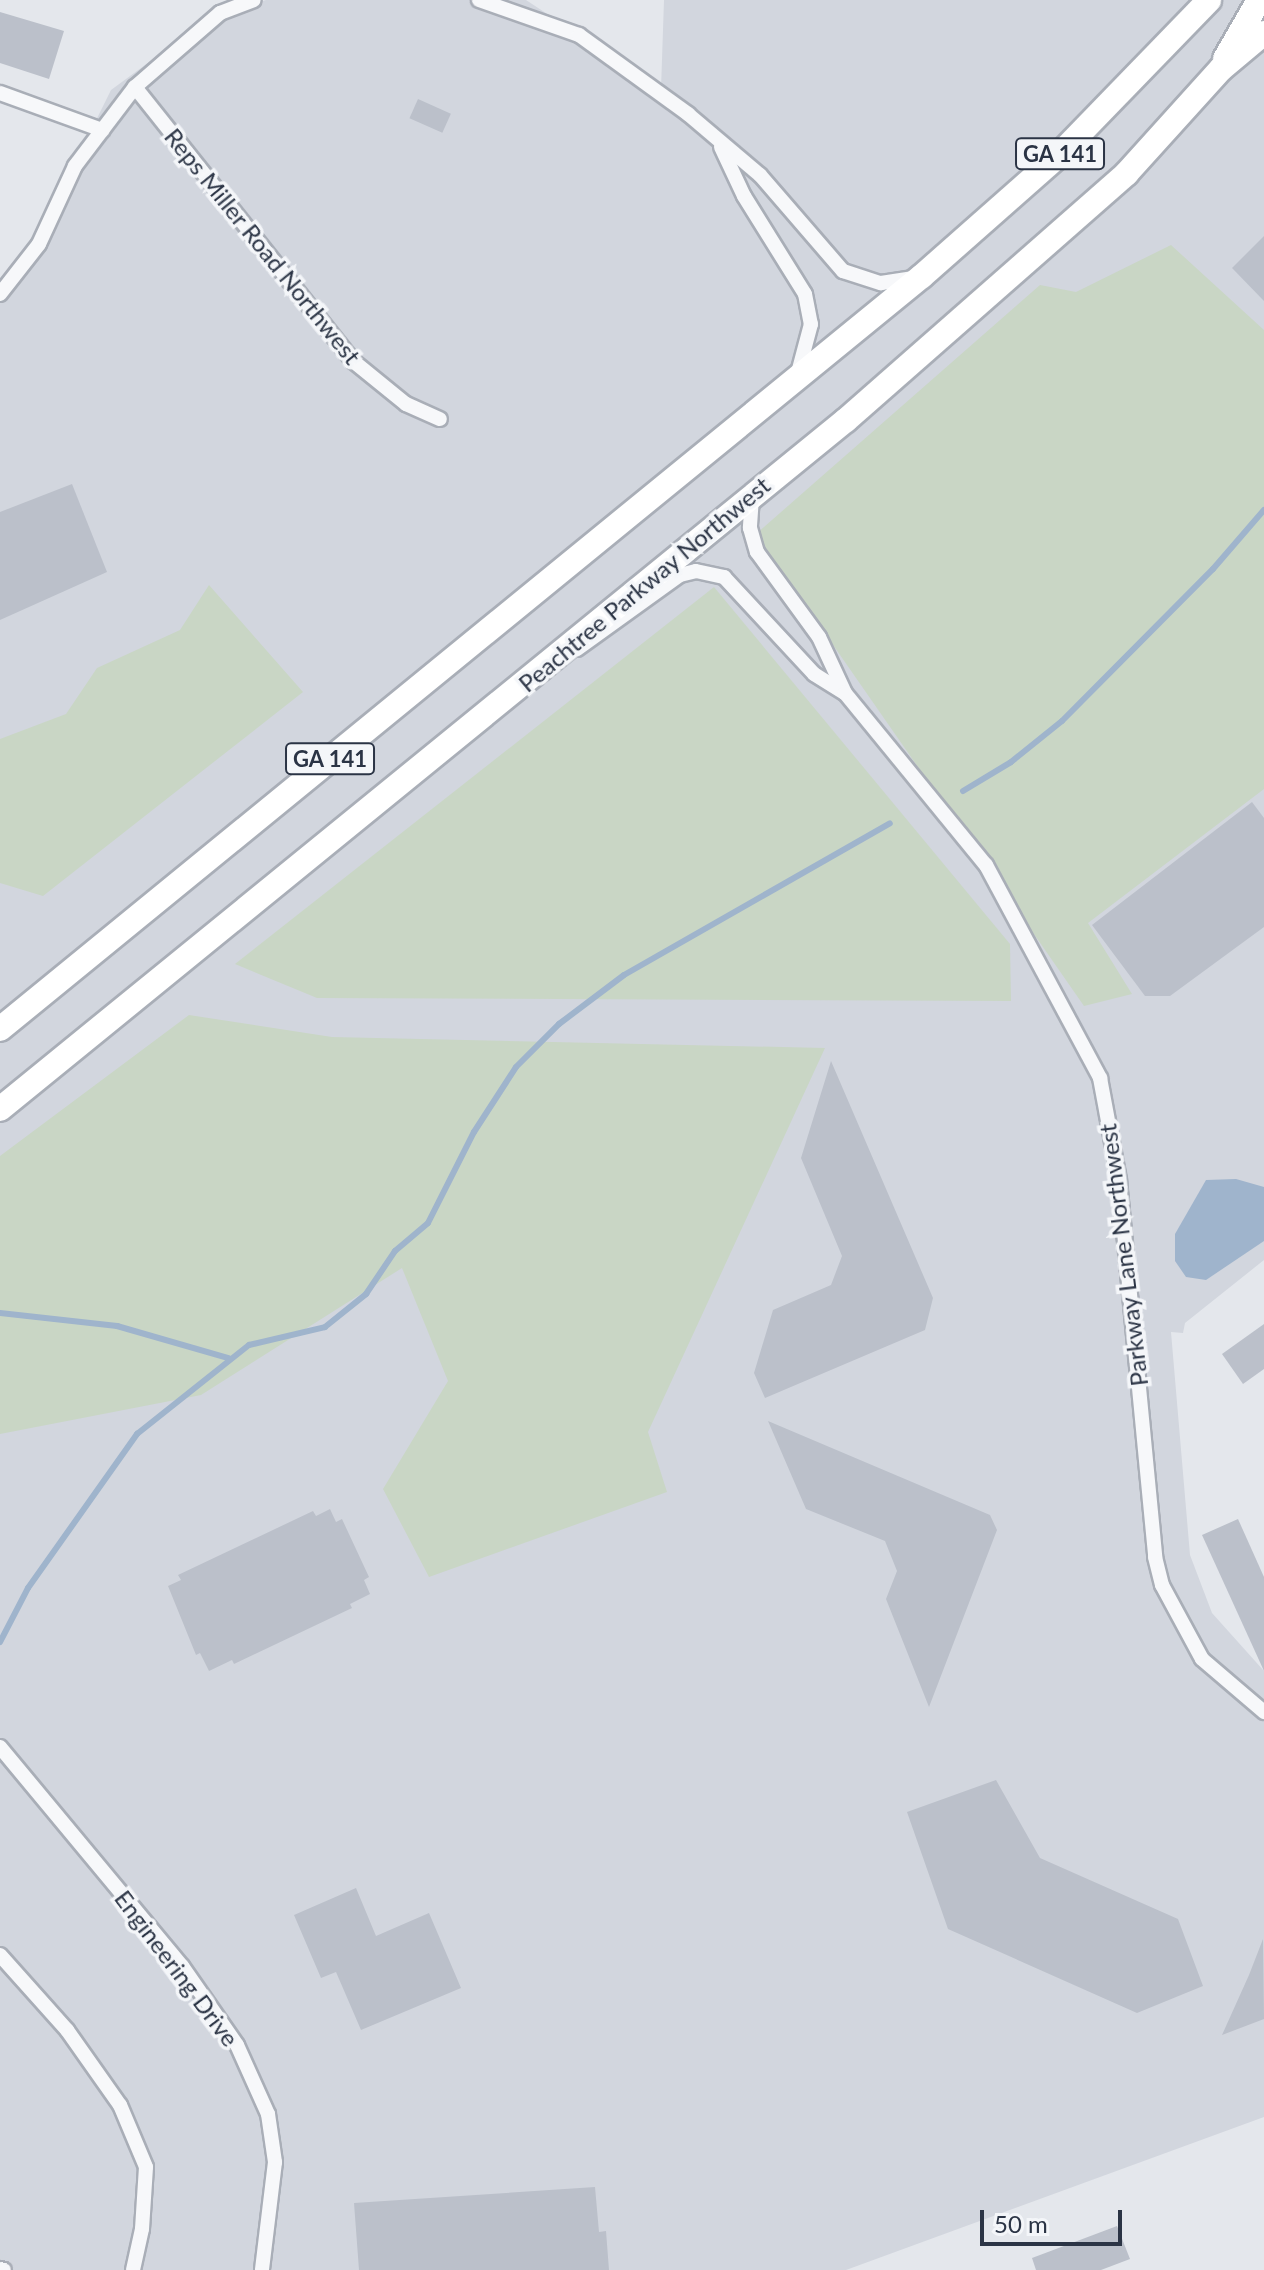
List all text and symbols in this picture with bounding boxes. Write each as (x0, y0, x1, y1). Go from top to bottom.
street label: Reps Miller Road Northwest (159, 122, 367, 370)
road number: GA 141 (1014, 136, 1106, 172)
street label: Peachtree Parkway Northwest (512, 470, 776, 698)
road number: GA 141 (284, 741, 376, 777)
street label: Parkway Lane Northwest (1093, 1122, 1153, 1388)
street label: Engineering Drive (109, 1884, 245, 2052)
scale bar (984, 2194, 1126, 2244)
text: 50 m (994, 2209, 1048, 2238)

